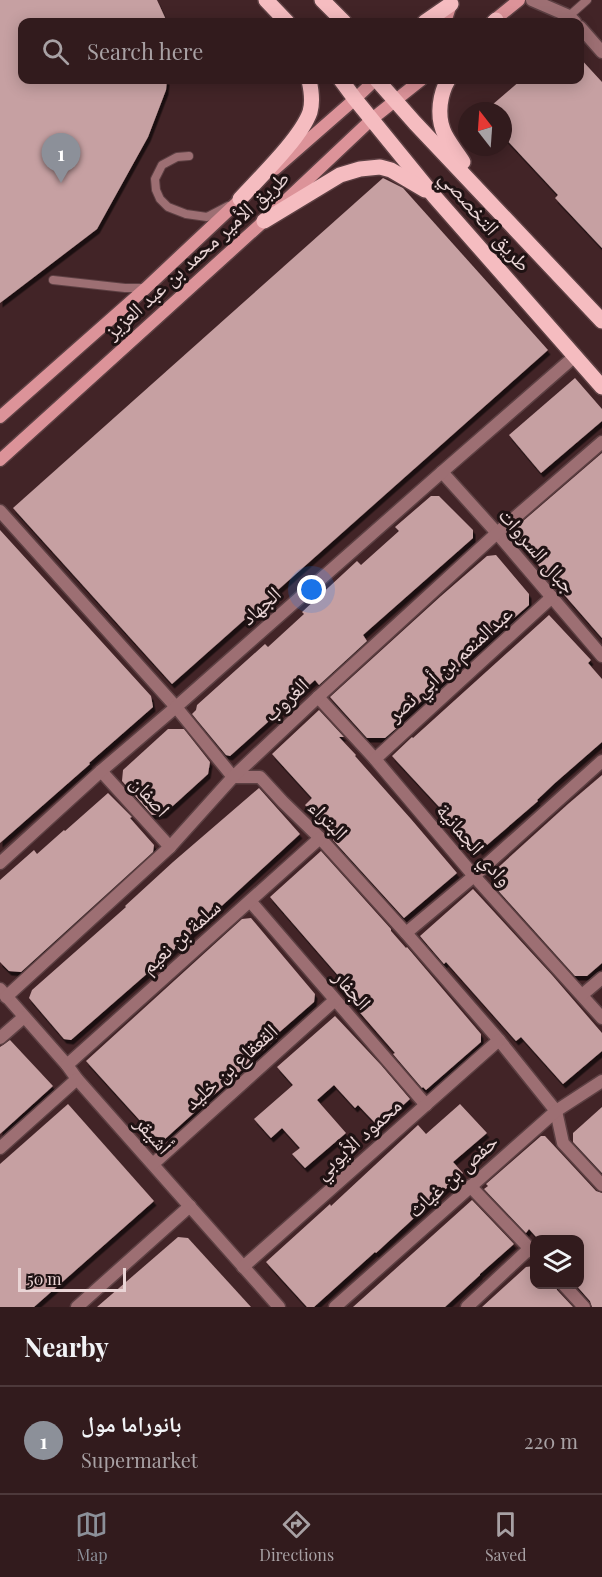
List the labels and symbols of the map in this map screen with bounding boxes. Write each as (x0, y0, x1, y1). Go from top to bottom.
north arrow (458, 102, 512, 156)
pin: 1 (42, 134, 80, 183)
street label: طريق الأمير محمد بن عبد العزيز (96, 163, 295, 346)
street label: طريق التخصصي (431, 163, 539, 279)
street label: جبال السروات (493, 501, 584, 599)
your location (297, 575, 326, 604)
street label: الجهاد (233, 579, 286, 630)
street label: عبدالمنعم بن أبي نصر (379, 598, 521, 730)
street label: الغروب (256, 670, 313, 727)
street label: اصفان (125, 768, 178, 822)
street label: البتراء (303, 792, 355, 845)
street label: وادي الجمانية (428, 796, 520, 894)
street label: سلمة بن نعيم (134, 892, 227, 980)
street label: الجفار (328, 962, 379, 1015)
street label: القعقاع بن خليد (177, 1016, 283, 1116)
street label: محمود الأيوبي (307, 1091, 409, 1188)
street label: أشيقر (129, 1108, 179, 1159)
street label: حفص بن غياث (400, 1126, 504, 1223)
scale bar (18, 1265, 126, 1292)

